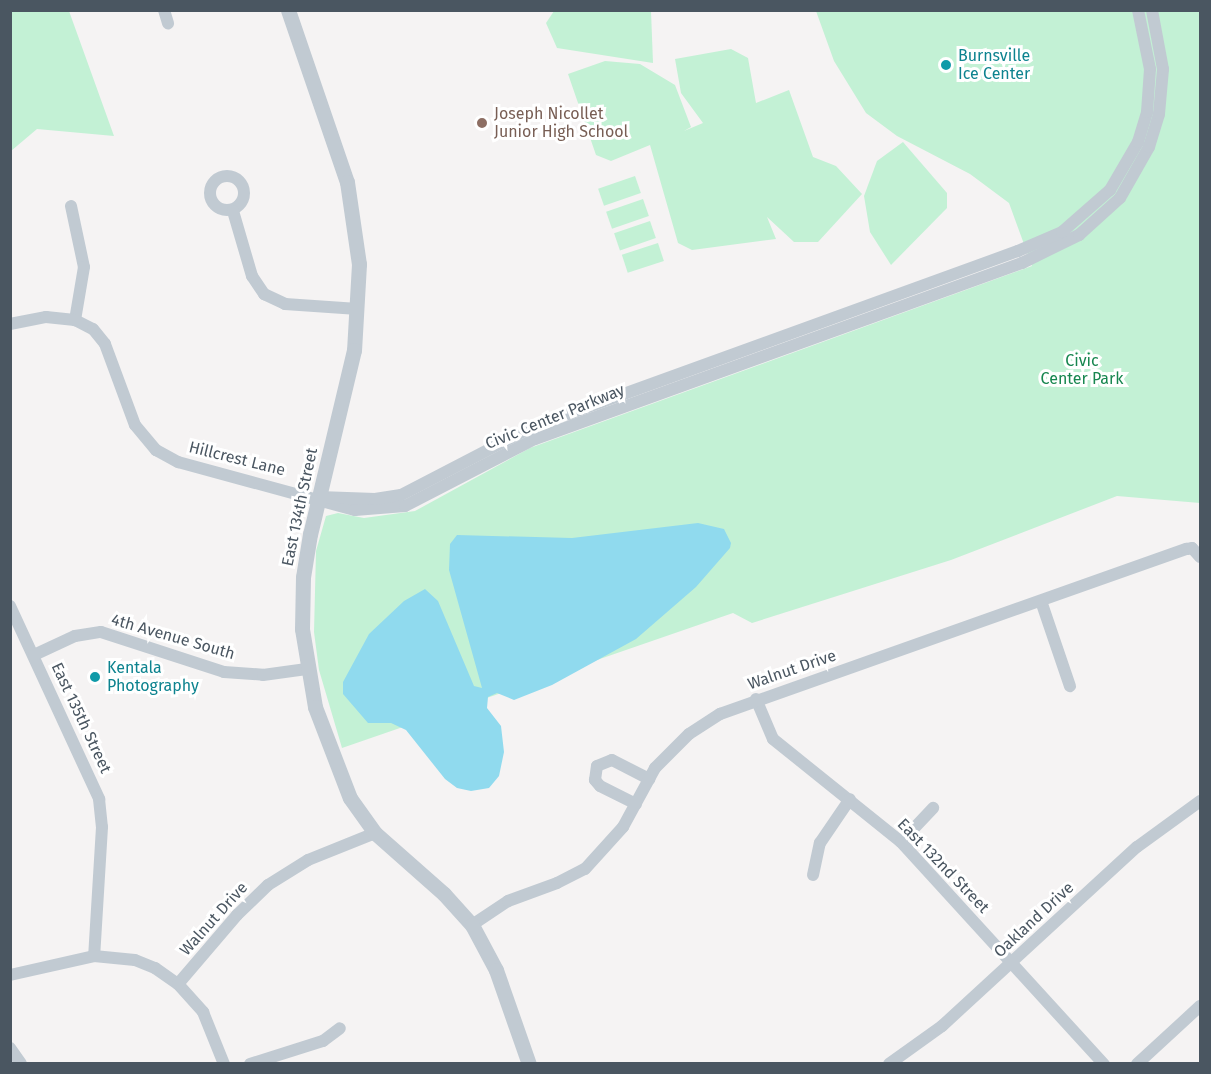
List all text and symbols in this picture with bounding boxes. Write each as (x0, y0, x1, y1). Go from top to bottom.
place label: Burnsville Ice Center (958, 46, 1030, 84)
marker: Burnsville Ice Center (939, 58, 953, 72)
place label: Joseph Nicollet Junior High School (494, 104, 628, 142)
marker: Joseph Nicollet Junior High School (475, 116, 489, 130)
park label: Civic Center Park (1041, 351, 1123, 389)
street label: Civic Center Parkway (483, 380, 627, 454)
street label: Hillcrest Lane (187, 438, 287, 480)
street label: East 134th Street (278, 446, 322, 568)
street label: 4th Avenue South (109, 610, 237, 664)
street label: Walnut Drive (745, 646, 839, 694)
place label: Kentala Photography (107, 658, 199, 696)
street label: East 135th Street (47, 660, 115, 776)
marker: Kentala Photography (88, 670, 102, 684)
street label: East 132nd Street (893, 815, 993, 917)
street label: Walnut Drive (176, 878, 252, 960)
street label: Oakland Drive (990, 878, 1078, 962)

